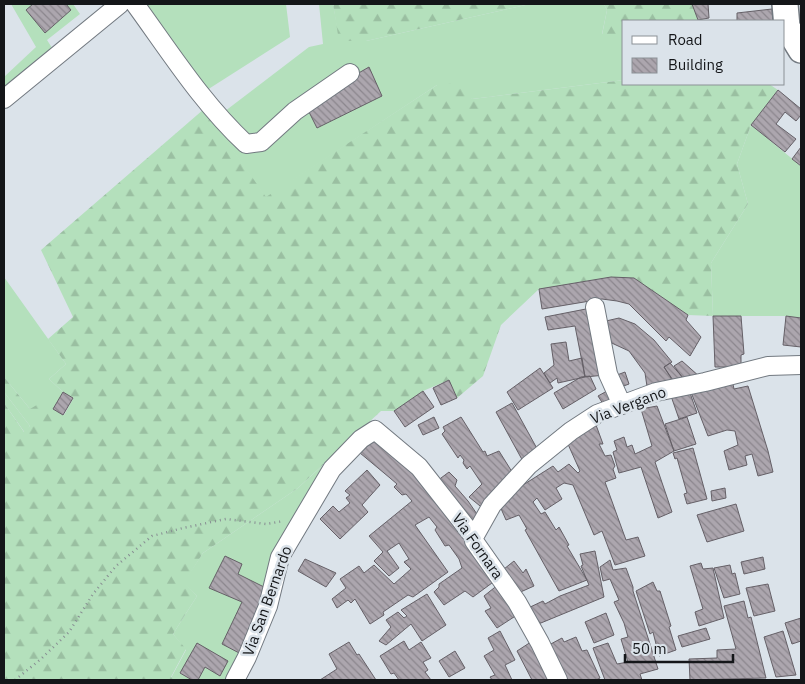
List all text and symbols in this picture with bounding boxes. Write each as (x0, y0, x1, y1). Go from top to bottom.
legend (622, 20, 785, 85)
text: Road (668, 30, 703, 49)
text: Building (668, 55, 723, 74)
street label: Via Vergano (588, 382, 668, 428)
street label: Via Fornara (448, 509, 508, 583)
street label: Via San Bernardo (238, 543, 296, 659)
scale bar (625, 632, 732, 664)
text: 50 m (632, 639, 667, 658)

